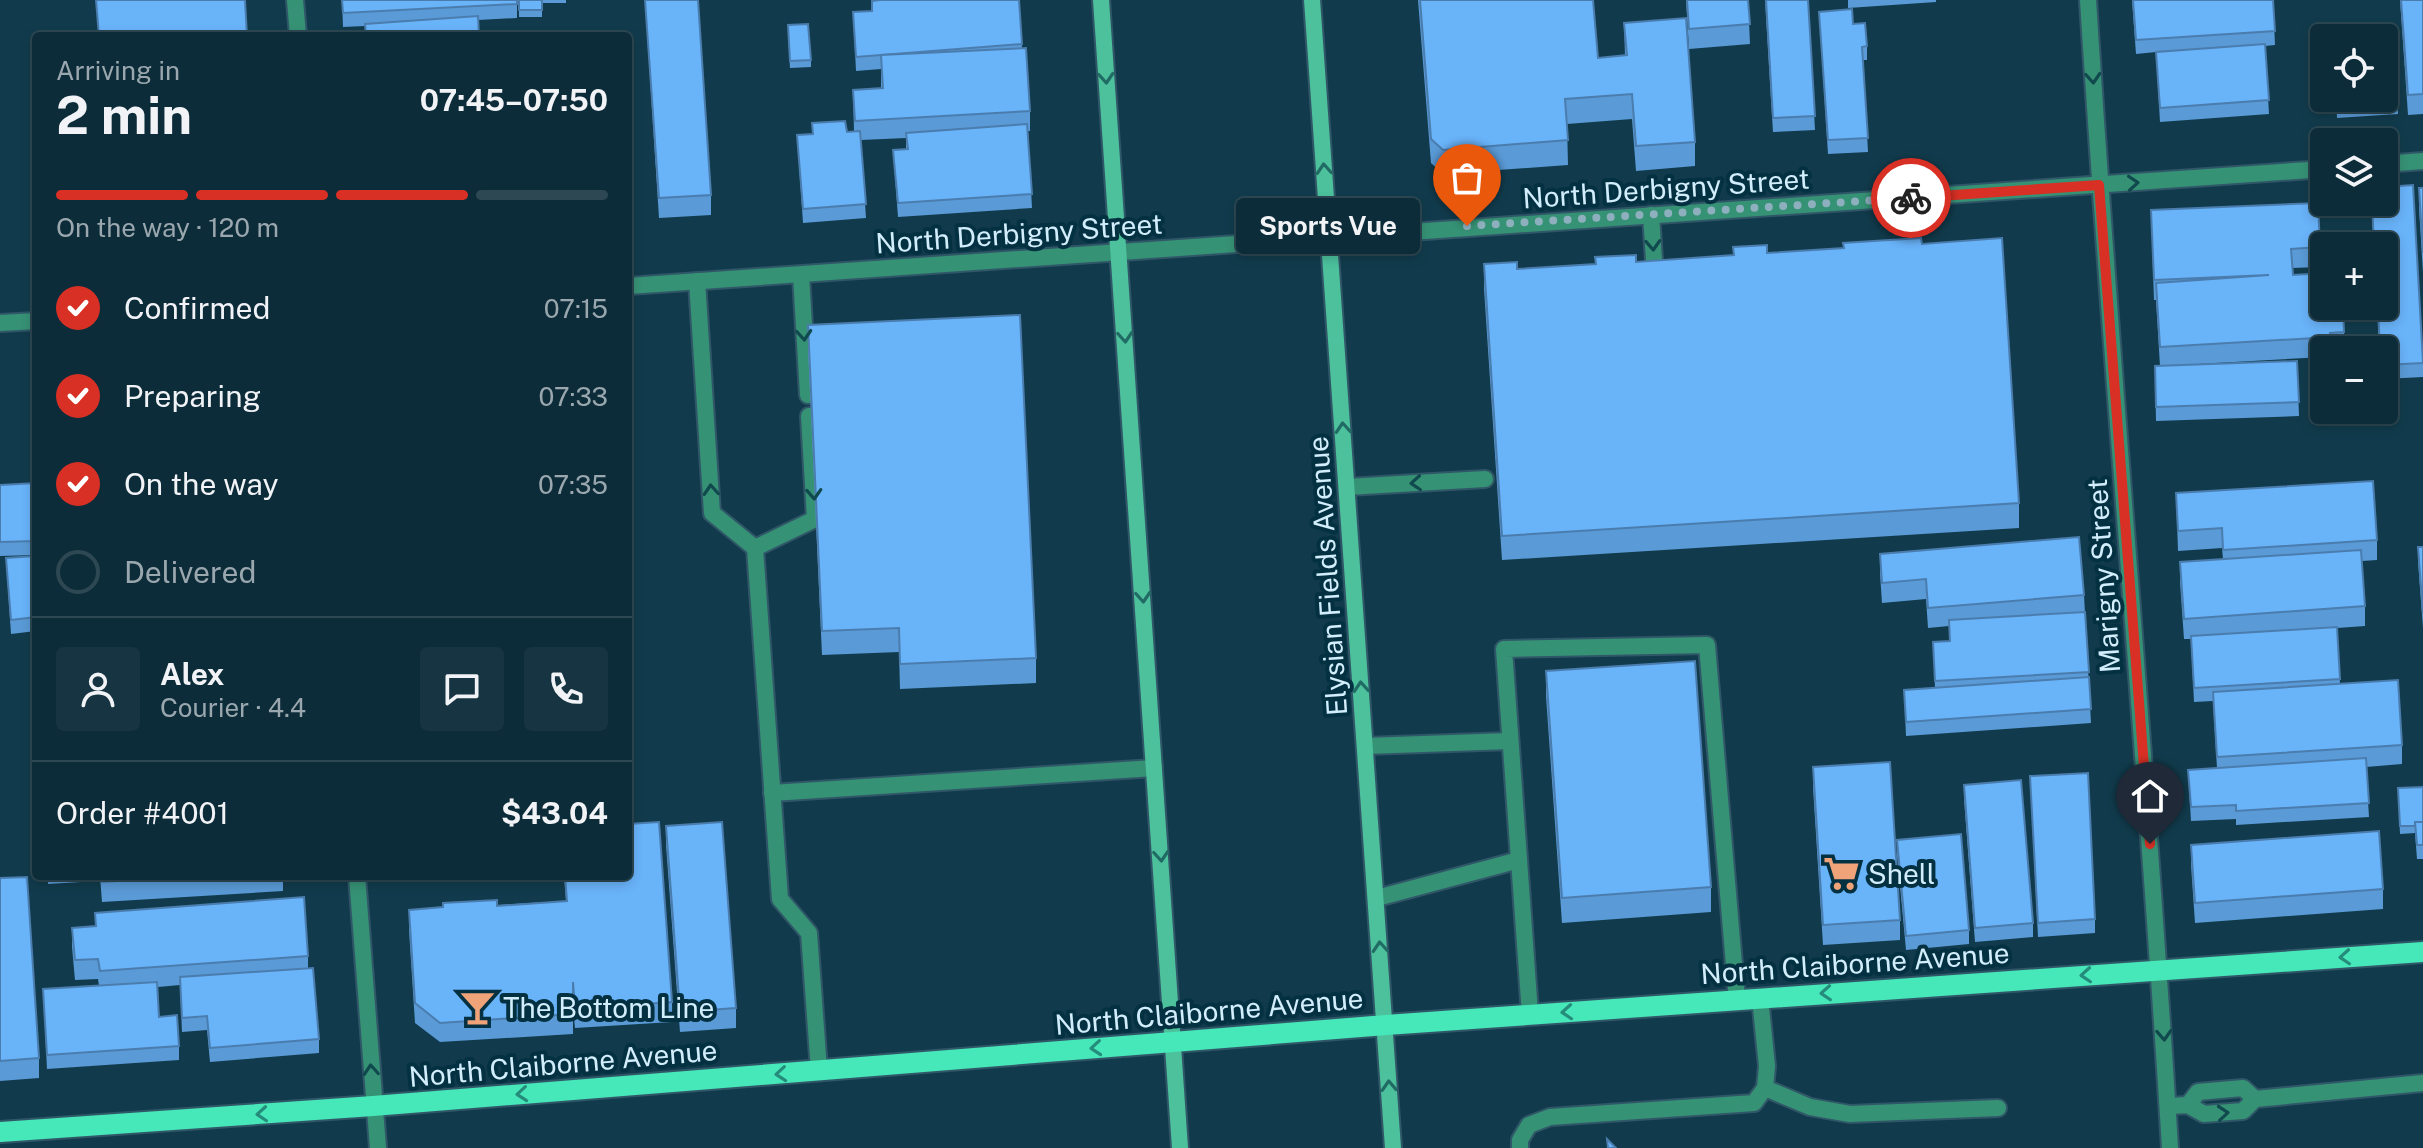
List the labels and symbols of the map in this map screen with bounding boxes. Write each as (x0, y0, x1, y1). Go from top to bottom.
one-way arrow (1098, 72, 1115, 85)
one-way arrow (2084, 72, 2101, 85)
pin (1433, 144, 1501, 226)
courier (1871, 158, 1951, 238)
one-way arrow (1316, 162, 1333, 175)
street label: North Derbigny Street (1521, 162, 1811, 214)
one-way arrow (2127, 175, 2140, 192)
callout: Sports Vue (1235, 198, 1419, 254)
street label: North Derbigny Street (874, 207, 1164, 259)
one-way arrow (1644, 239, 1661, 252)
one-way arrow (795, 329, 812, 342)
one-way arrow (1116, 331, 1133, 344)
one-way arrow (1335, 421, 1352, 434)
street label: Elysian Fields Avenue (1301, 435, 1353, 717)
one-way arrow (1409, 474, 1422, 491)
street label: Marigny Street (2080, 478, 2126, 674)
one-way arrow (703, 483, 720, 496)
one-way arrow (805, 488, 822, 501)
one-way arrow (1134, 591, 1151, 604)
one-way arrow (1353, 680, 1370, 693)
pin (2116, 762, 2184, 844)
one-way arrow (1152, 850, 1169, 863)
supermarket icon: Shell (1823, 854, 1861, 892)
place label: Shell (1868, 857, 1935, 890)
street label: North Claiborne Avenue (1699, 936, 2011, 990)
one-way arrow (1372, 940, 1389, 953)
one-way arrow (2338, 948, 2351, 965)
one-way arrow (2079, 966, 2092, 983)
street label: North Claiborne Avenue (1053, 981, 1365, 1041)
one-way arrow (1819, 984, 1832, 1001)
bar icon: The Bottom Line (458, 988, 496, 1026)
place label: The Bottom Line (503, 991, 714, 1024)
one-way arrow (1560, 1003, 1573, 1020)
one-way arrow (2155, 1029, 2172, 1042)
street label: North Claiborne Avenue (407, 1033, 719, 1093)
one-way arrow (1089, 1040, 1102, 1057)
one-way arrow (363, 1063, 380, 1076)
one-way arrow (774, 1065, 787, 1082)
one-way arrow (1381, 1079, 1398, 1092)
one-way arrow (515, 1086, 528, 1103)
one-way arrow (2217, 1104, 2230, 1121)
one-way arrow (255, 1105, 268, 1122)

